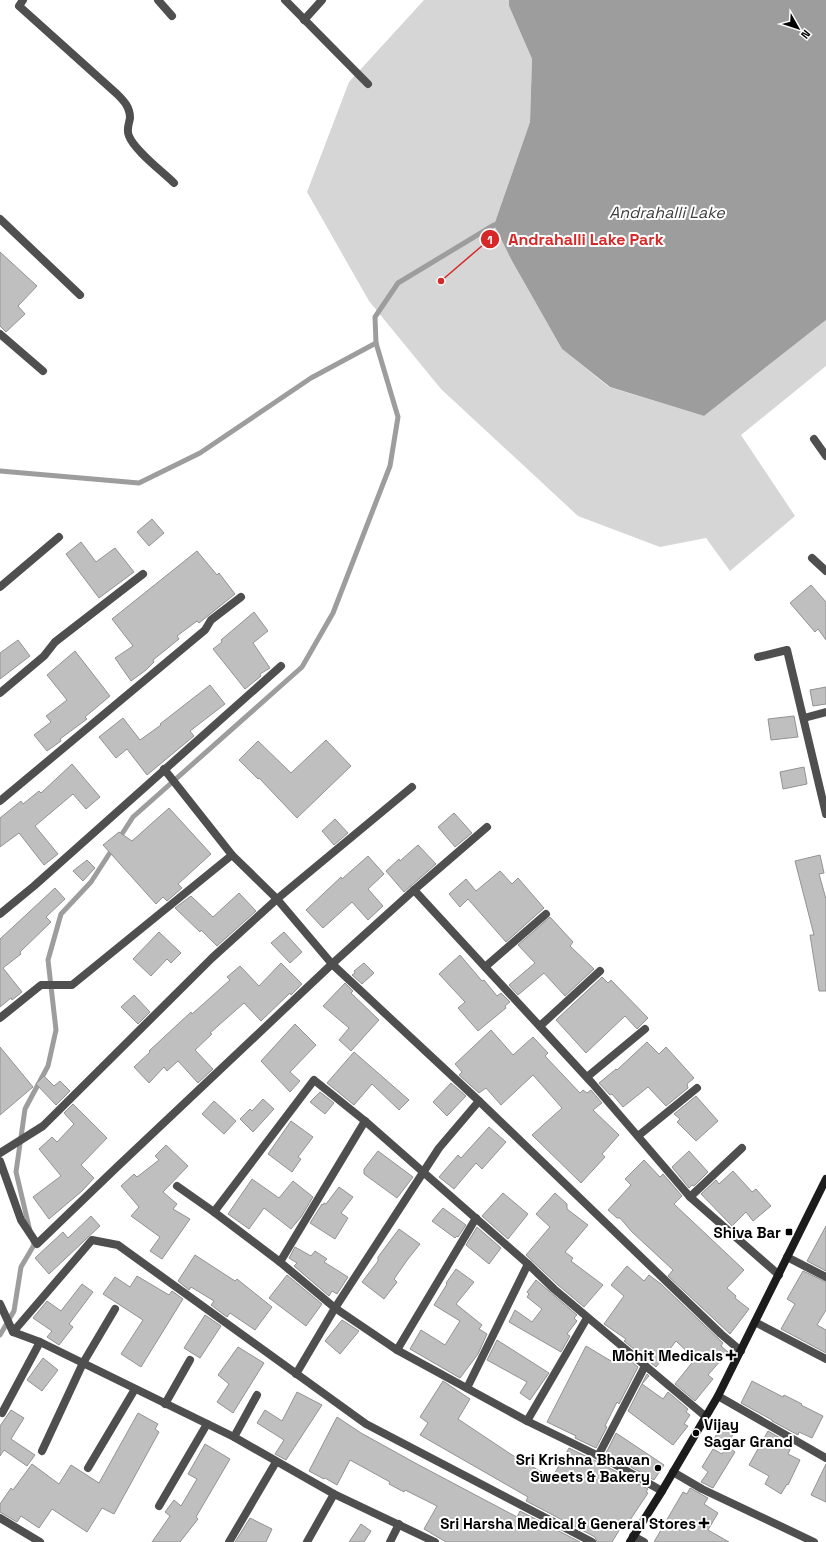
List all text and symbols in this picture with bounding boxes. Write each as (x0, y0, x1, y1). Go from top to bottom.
north arrow (778, 8, 818, 48)
text: N (798, 27, 814, 42)
water label: Andrahalli Lake (609, 202, 725, 223)
callout: Andrahalli Lake Park (480, 225, 672, 253)
text: Andrahalli Lake Park (508, 229, 664, 250)
text: 1 (487, 232, 493, 248)
place label: Shiva Bar (714, 1223, 781, 1242)
marker: Shiva Bar (784, 1227, 794, 1237)
place label: Mohit Medicals (612, 1346, 723, 1365)
marker: Mohit Medicals (726, 1350, 736, 1360)
place label: Vijay Sagar Grand (704, 1415, 793, 1451)
marker: Vijay Sagar Grand (691, 1428, 701, 1438)
place label: Sri Krishna Bhavan Sweets & Bakery (516, 1450, 650, 1486)
marker: Sri Krishna Bhavan Sweets & Bakery (653, 1463, 663, 1473)
place label: Sri Harsha Medical & General Stores (440, 1514, 696, 1533)
marker: Sri Harsha Medical & General Stores (699, 1518, 709, 1528)

